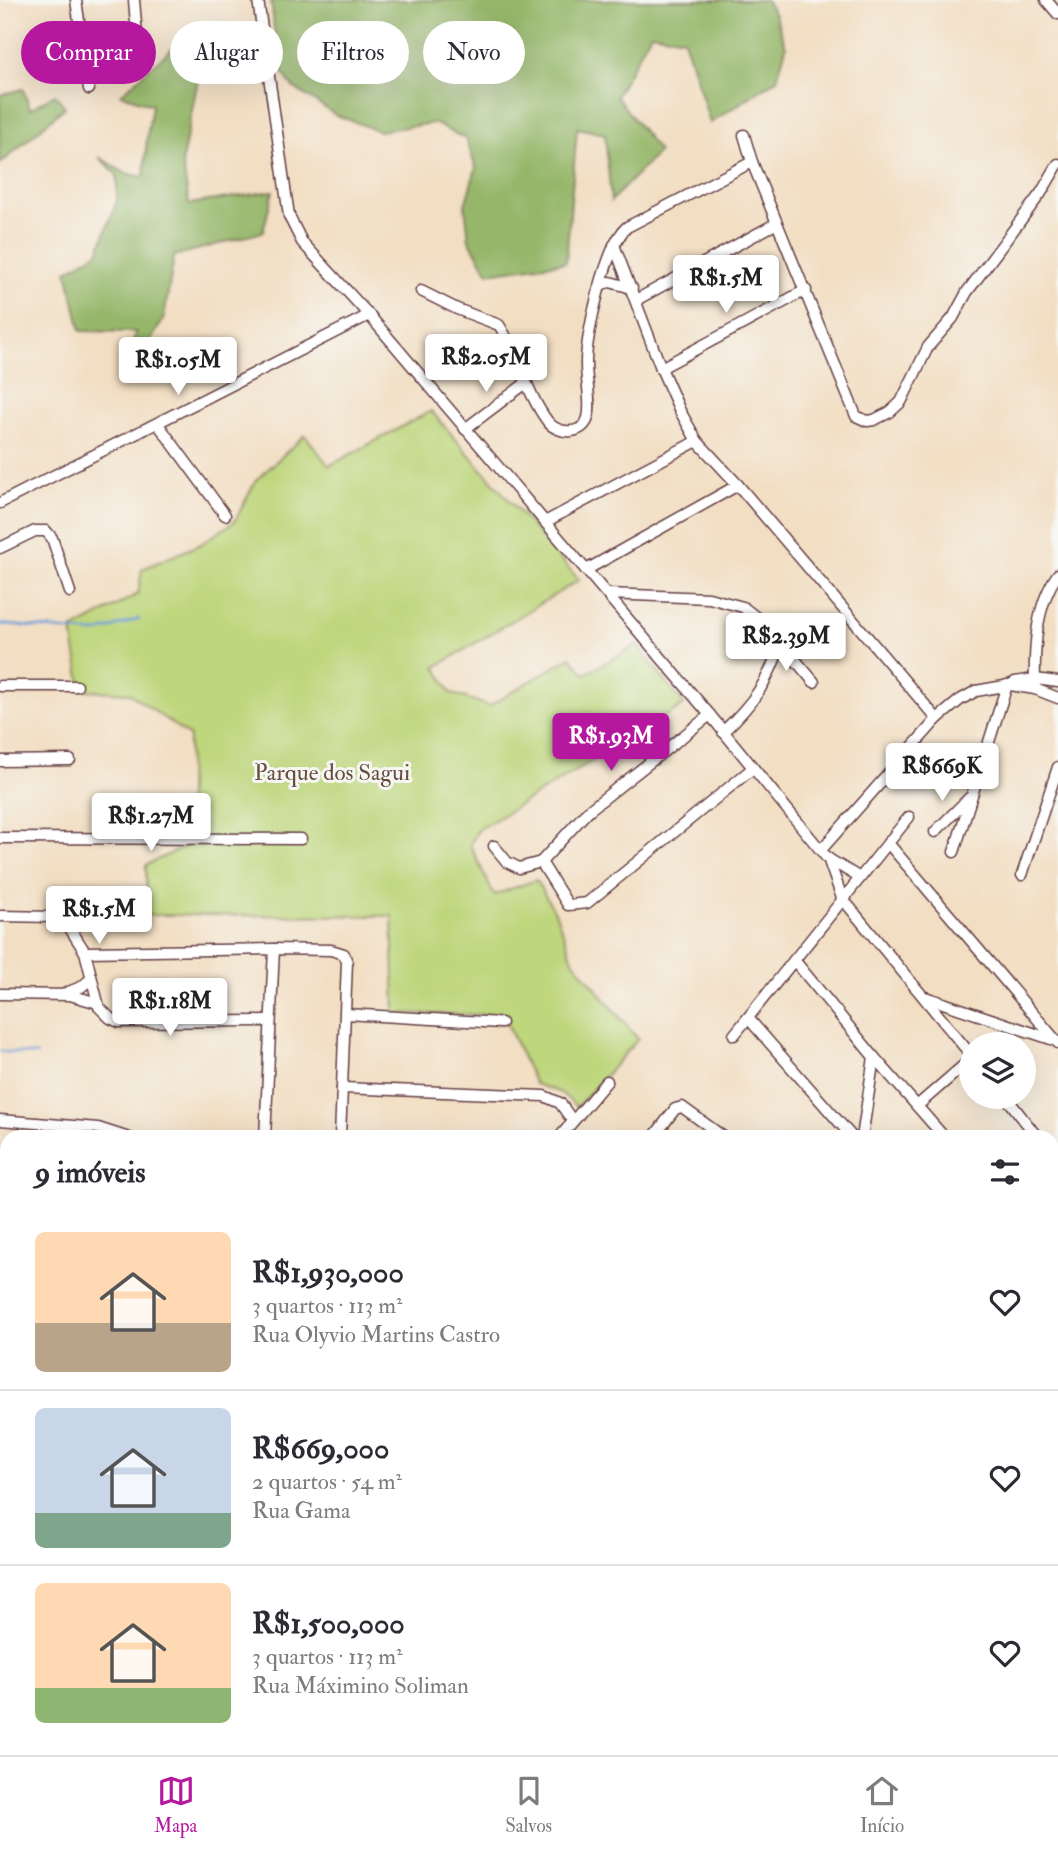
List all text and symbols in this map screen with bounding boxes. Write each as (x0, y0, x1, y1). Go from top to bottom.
chip: Comprar (21, 21, 156, 84)
chip: Alugar (170, 21, 283, 84)
chip: Filtros (297, 21, 409, 84)
chip: Novo (423, 21, 525, 84)
pin: R$1.5M (669, 256, 783, 315)
text: R$1.5M (689, 263, 763, 292)
pin: R$2.05M (421, 334, 551, 394)
pin: R$1.05M (113, 338, 243, 397)
text: R$2.05M (441, 342, 531, 371)
text: R$1.05M (135, 345, 221, 374)
pin: R$2.39M (721, 614, 851, 673)
text: R$2.39M (742, 621, 830, 650)
pin: R$1.93M (546, 714, 676, 773)
text: R$1.93M (568, 721, 654, 750)
pin: R$669K (885, 744, 999, 803)
text: R$669K (902, 751, 982, 780)
park label: Parque dos Sagui (254, 758, 410, 787)
pin: R$1.27M (86, 794, 216, 853)
text: R$1.27M (108, 801, 194, 830)
pin: R$1.5M (42, 886, 156, 946)
text: R$1.5M (62, 894, 136, 923)
pin: R$1.18M (105, 978, 235, 1038)
text: R$1.18M (128, 986, 212, 1015)
map controls (959, 1032, 1036, 1109)
button: layers (959, 1032, 1036, 1109)
icon: filters (986, 1153, 1024, 1191)
text: 9 imóveis (35, 1154, 146, 1191)
text: R$1,930,000 (252, 1254, 404, 1291)
icon: home (91, 1260, 175, 1344)
icon: heart (986, 1283, 1024, 1321)
text: 3 quartos · 113 m² (252, 1291, 403, 1320)
text: Rua Olyvio Martins Castro (252, 1320, 500, 1349)
text: R$669,000 (252, 1430, 389, 1467)
icon: home (91, 1436, 175, 1520)
icon: heart (986, 1459, 1024, 1497)
text: 2 quartos · 54 m² (252, 1467, 402, 1496)
text: Rua Gama (252, 1496, 351, 1525)
text: R$1,500,000 (252, 1605, 405, 1642)
icon: home (91, 1611, 175, 1695)
icon: heart (986, 1634, 1024, 1672)
text: 3 quartos · 113 m² (252, 1642, 403, 1671)
text: Rua Máximino Soliman (252, 1671, 469, 1700)
tab: Mapa (154, 1772, 197, 1838)
tab: Salvos (505, 1772, 552, 1838)
tab: Início (860, 1772, 904, 1838)

